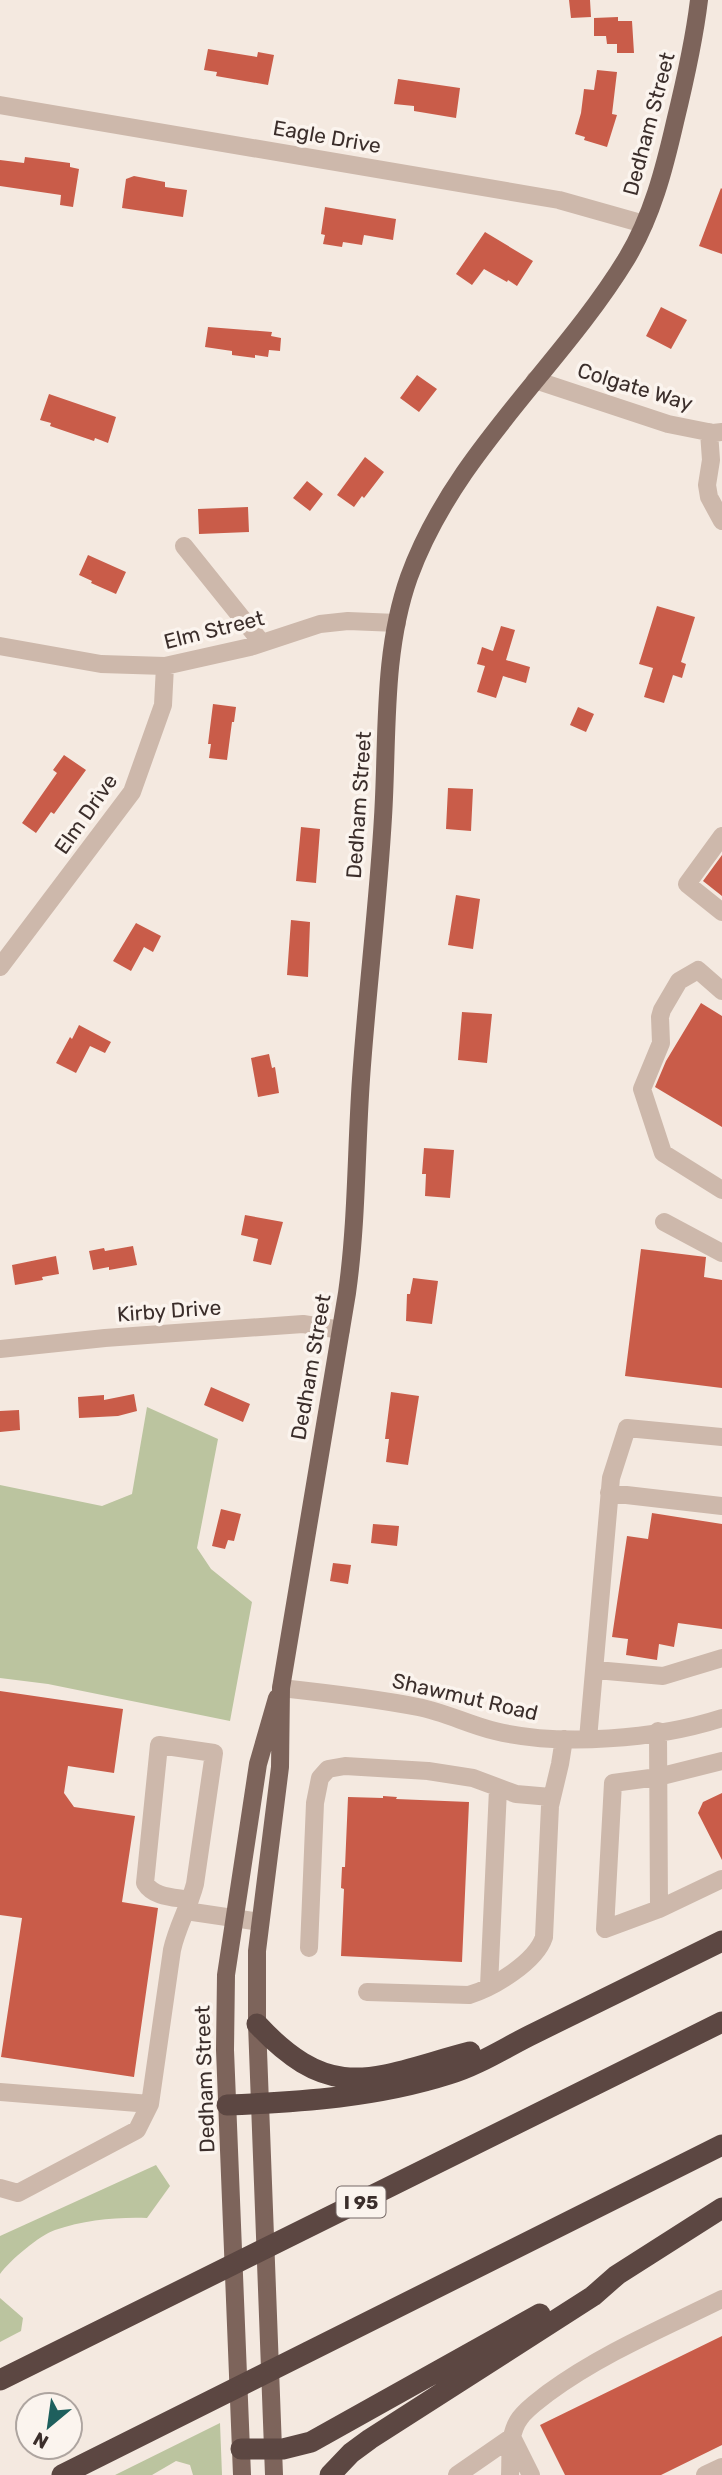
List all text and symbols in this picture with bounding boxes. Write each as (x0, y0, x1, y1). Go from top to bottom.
street label: Dedham Street (617, 49, 680, 198)
street label: Eagle Drive (271, 115, 383, 158)
street label: Colgate Way (574, 357, 696, 416)
street label: Elm Street (161, 605, 267, 654)
street label: Dedham Street (341, 730, 376, 879)
street label: Elm Drive (49, 769, 122, 859)
street label: Dedham Street (285, 1292, 336, 1442)
street label: Kirby Drive (116, 1294, 222, 1327)
street label: Shawmut Road (390, 1668, 540, 1725)
street label: Dedham Street (189, 2005, 220, 2153)
road number: I 95 (336, 2186, 386, 2218)
north arrow (14, 2391, 84, 2461)
text: N (29, 2427, 53, 2454)

